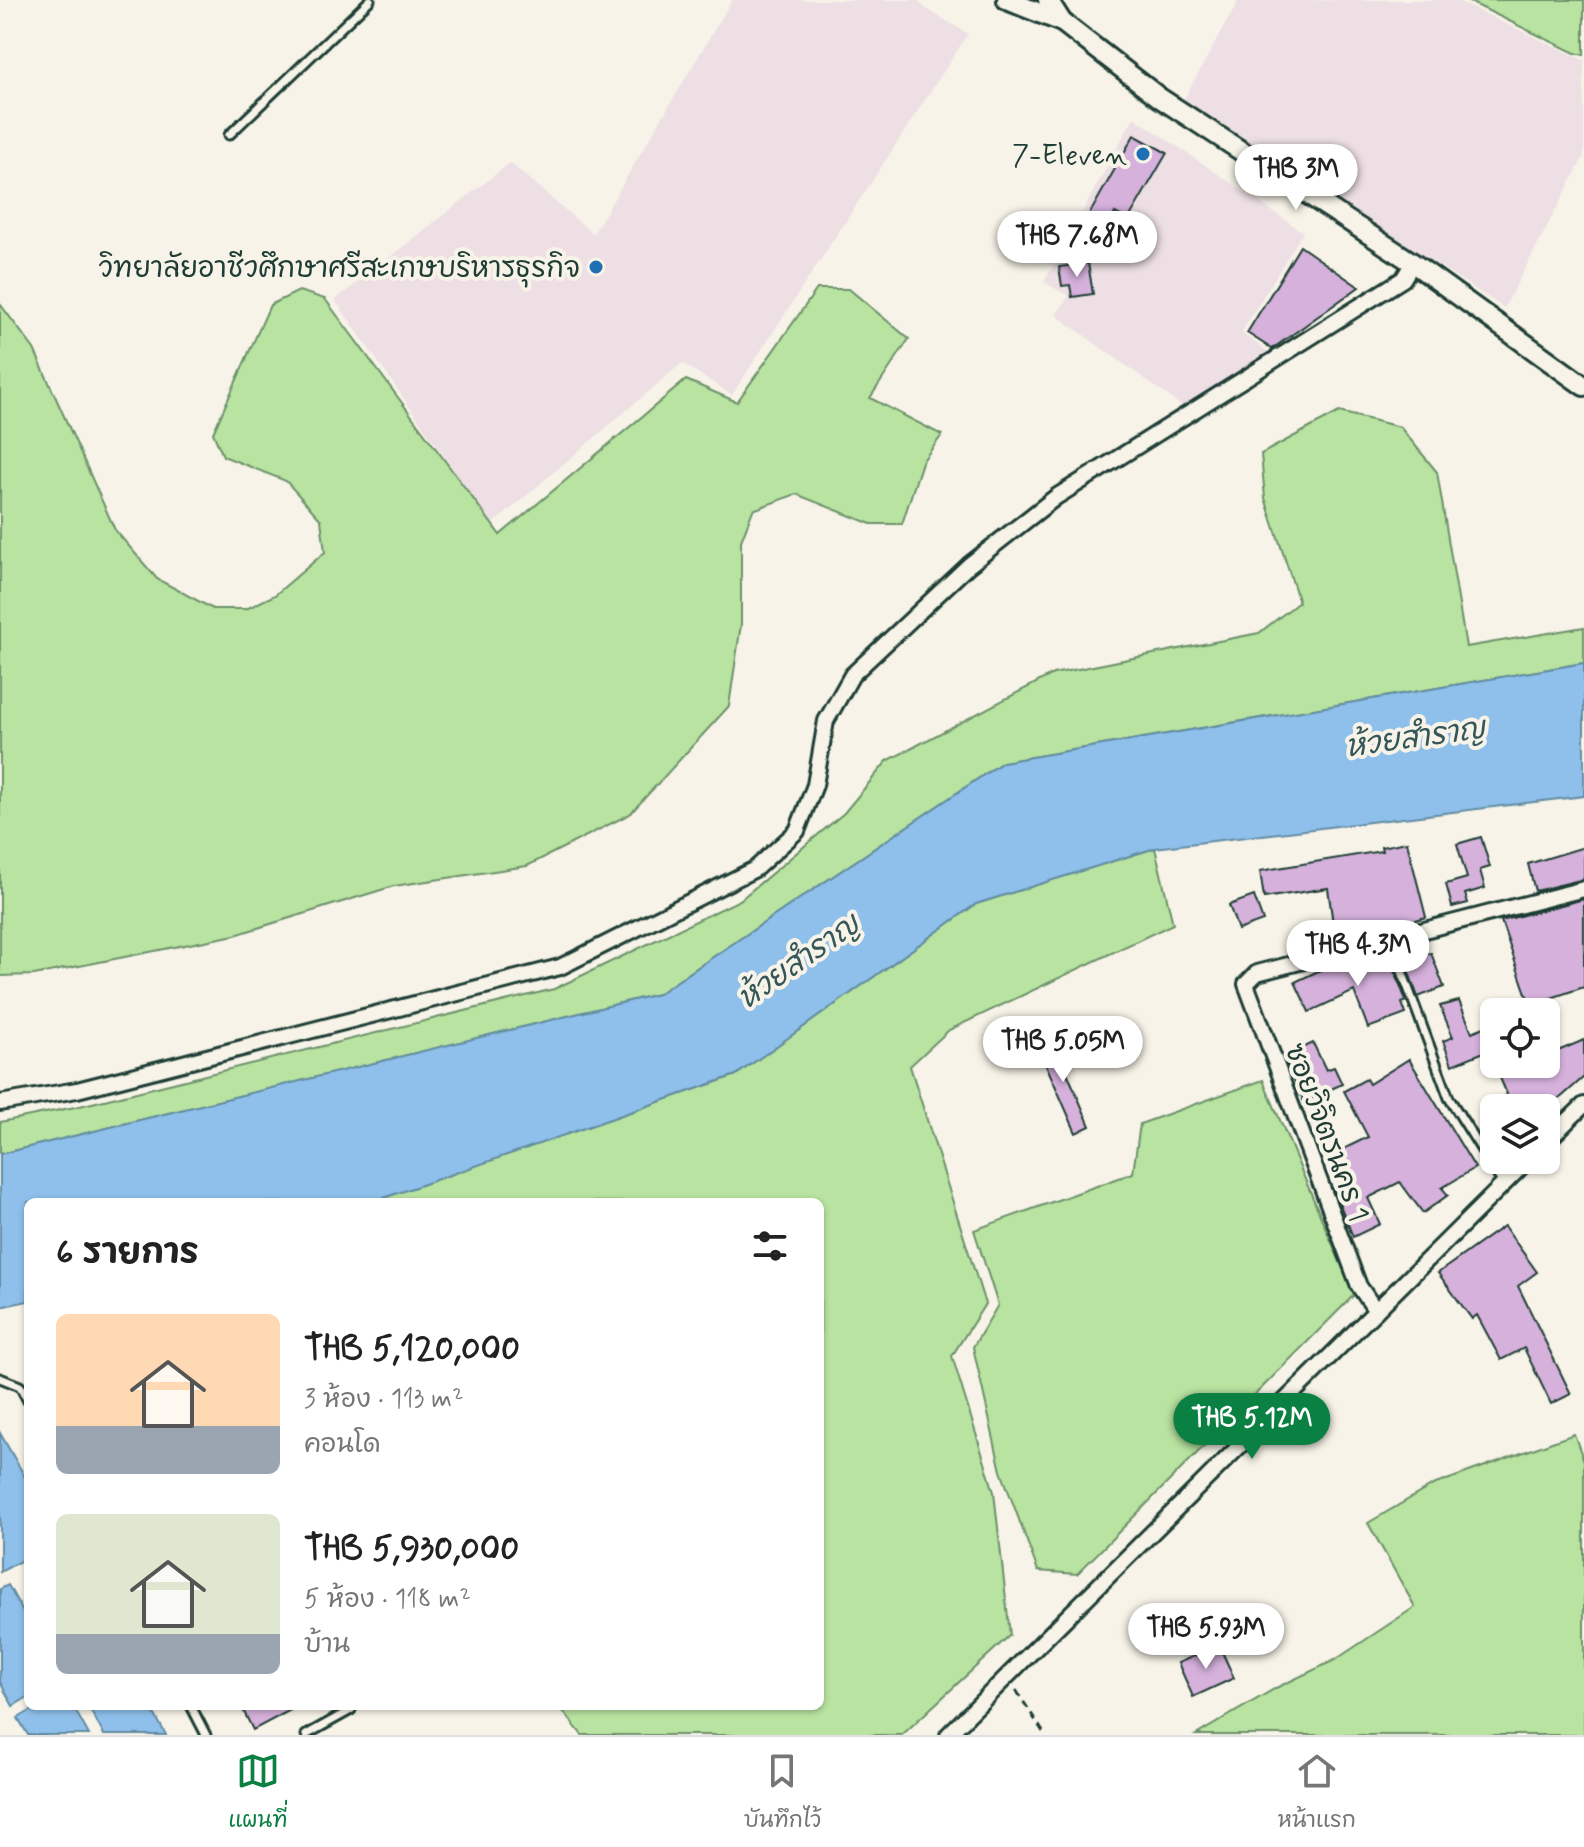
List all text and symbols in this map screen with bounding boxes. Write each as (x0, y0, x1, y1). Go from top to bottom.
place label: 7-Eleven (1012, 138, 1127, 175)
pin: THB 3M (1231, 144, 1361, 212)
marker: 7-Eleven (1134, 145, 1152, 163)
text: THB 3M (1253, 153, 1339, 187)
pin: THB 7.68M (985, 211, 1169, 279)
text: THB 7.68M (1015, 220, 1139, 254)
place label: วิทยาลัยอาชีวศึกษาศรีสะเกษบริหารธุรกิจ (99, 250, 580, 288)
marker: วิทยาลัยอาชีวศึกษาศรีสะเกษบริหารธุรกิจ (587, 258, 605, 276)
water label: ห้วยสำราญ (1343, 708, 1491, 768)
water label: ห้วยสำราญ (730, 903, 870, 1018)
pin: THB 4.3M (1275, 920, 1441, 988)
text: THB 4.3M (1304, 929, 1412, 963)
map controls (1480, 998, 1560, 1174)
button: locate (1480, 998, 1560, 1078)
pin: THB 5.05M (971, 1016, 1155, 1084)
text: THB 5.05M (1001, 1025, 1125, 1059)
street label: ซอยวิจิตรนคร 1 (1275, 1039, 1377, 1227)
button: layers (1480, 1094, 1560, 1174)
icon: filters (748, 1224, 792, 1268)
text: 6 รายการ (56, 1231, 199, 1276)
text: THB 5,120,000 (304, 1327, 520, 1372)
icon: home (120, 1346, 216, 1442)
text: 3 ห้อง · 113 m² (304, 1383, 463, 1417)
pin: THB 5.12M (1160, 1393, 1344, 1461)
text: THB 5.12M (1191, 1402, 1313, 1436)
text: คอนโด (304, 1428, 381, 1462)
text: THB 5,930,000 (304, 1527, 519, 1572)
icon: home (120, 1546, 216, 1642)
text: 5 ห้อง · 118 m² (304, 1583, 471, 1617)
pin: THB 5.93M (1114, 1603, 1298, 1671)
text: THB 5.93M (1146, 1612, 1266, 1646)
text: บ้าน (304, 1628, 350, 1662)
tab: แผนที่ (228, 1749, 288, 1835)
tab: บันทึกไว้ (744, 1749, 821, 1835)
tab: หน้าแรก (1277, 1749, 1356, 1835)

